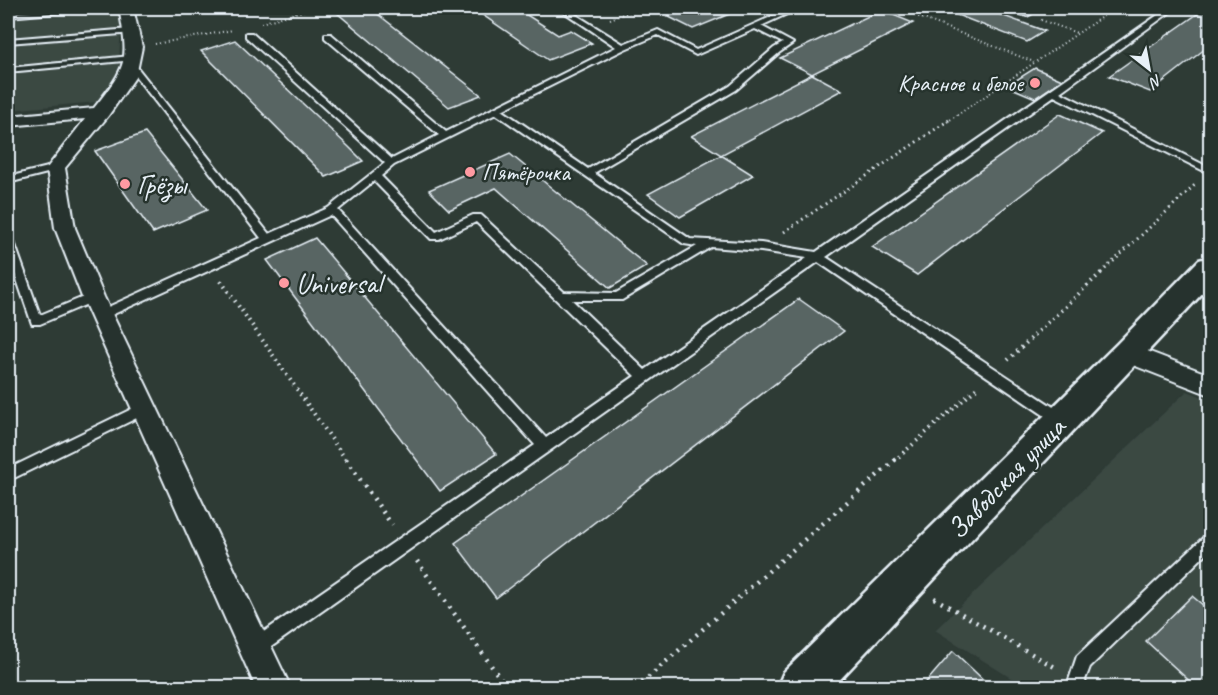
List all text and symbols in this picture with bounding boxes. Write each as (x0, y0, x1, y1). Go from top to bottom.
north arrow (1119, 39, 1179, 99)
place label: Красное и белое (898, 68, 1025, 98)
text: N (1144, 70, 1166, 94)
marker: Красное и белое (1028, 76, 1042, 90)
place label: Пятёрочка (482, 157, 571, 187)
marker: Пятёрочка (463, 165, 477, 179)
place label: Грёзы (137, 167, 189, 203)
marker: Грёзы (118, 177, 132, 191)
place label: Universal (296, 266, 387, 301)
marker: Universal (277, 276, 291, 290)
street label: Заводская улица (939, 409, 1074, 546)

